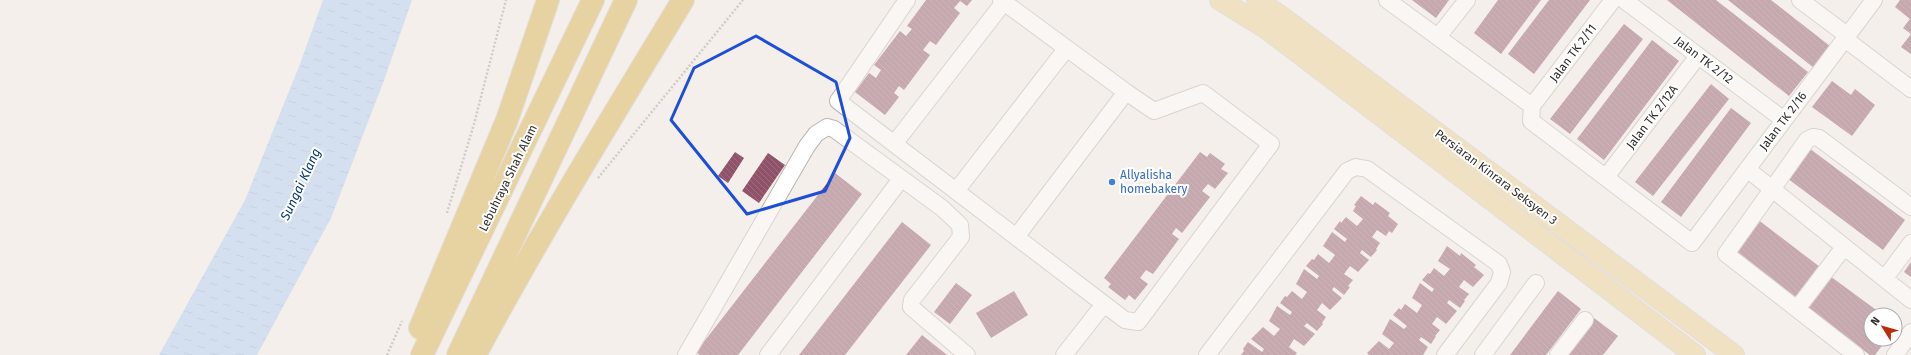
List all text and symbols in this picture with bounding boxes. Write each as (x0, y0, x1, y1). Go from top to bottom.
street label: Jalan TK 2/11 (1547, 21, 1599, 85)
street label: Jalan TK 2/12 (1672, 34, 1736, 86)
street label: Jalan TK 2/12A (1623, 82, 1681, 152)
street label: Jalan TK 2/16 (1756, 89, 1810, 153)
street label: Lebuhraya Shah Alam (476, 122, 540, 234)
street label: Persiaran Kinrara Seksyen 3 (1432, 126, 1560, 228)
water label: Sungai Klang (277, 146, 324, 223)
place label: Allyalisha homebakery (1120, 168, 1188, 196)
marker: Allyalisha homebakery (1107, 177, 1117, 187)
north arrow (1863, 307, 1903, 347)
text: N (1868, 314, 1883, 328)

